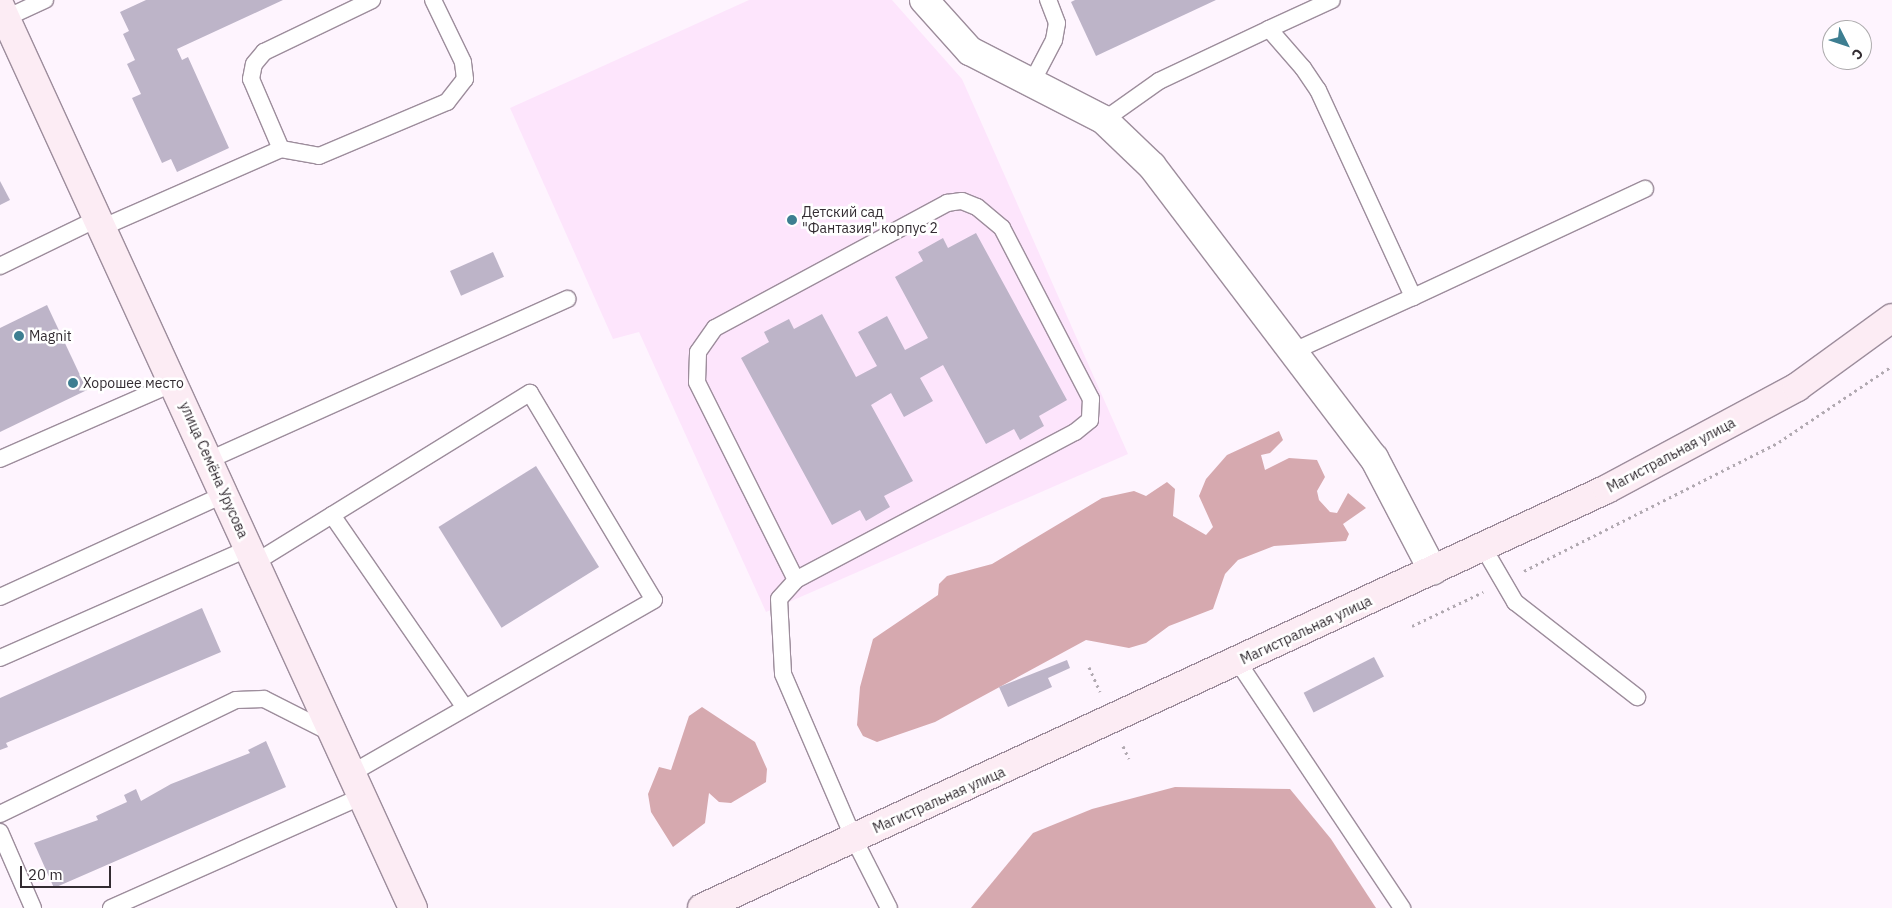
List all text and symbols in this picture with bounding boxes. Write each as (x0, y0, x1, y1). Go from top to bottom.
north arrow (1822, 20, 1872, 70)
text: С (1848, 45, 1867, 64)
place label: Детский сад "Фантазия" корпус 2 (802, 204, 938, 236)
marker: Детский сад "Фантазия" корпус 2 (786, 214, 798, 226)
place label: Magnit (29, 328, 72, 344)
marker: Magnit (13, 330, 25, 342)
place label: Хорошее место (83, 375, 184, 391)
marker: Хорошее место (67, 377, 79, 389)
street label: улица Семёна Урусова (176, 399, 252, 541)
street label: Магистральная улица (1604, 414, 1738, 496)
street label: Магистральная улица (1238, 592, 1374, 668)
street label: Магистральная улица (870, 763, 1008, 837)
scale bar (22, 856, 114, 888)
text: 20 m (28, 865, 63, 884)

